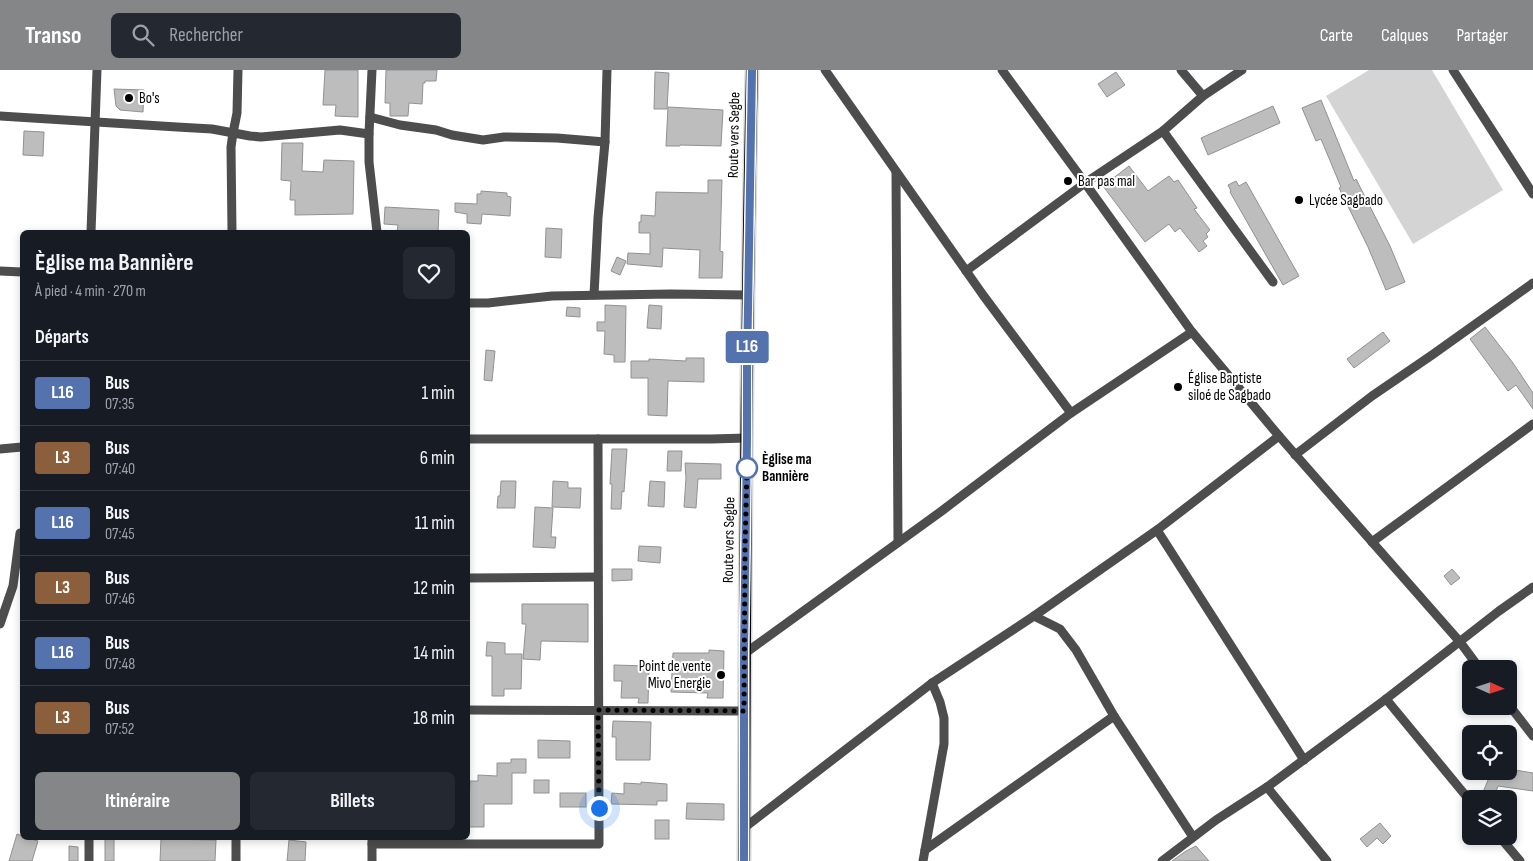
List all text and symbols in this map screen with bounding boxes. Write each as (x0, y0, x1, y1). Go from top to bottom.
search box (111, 13, 461, 58)
text: Transo (25, 21, 81, 50)
icon: search (129, 21, 157, 49)
text: Rechercher (169, 24, 243, 47)
text: Carte (1320, 25, 1353, 46)
text: Calques (1381, 25, 1428, 46)
text: Partager (1456, 25, 1508, 46)
place label: Bo's (139, 89, 160, 108)
marker: Bo's (123, 92, 135, 104)
street label: Route vers Segbe (724, 92, 744, 178)
place label: Bar pas mal (1078, 172, 1135, 191)
marker: Bar pas mal (1062, 175, 1074, 187)
place label: Lycée Sagbado (1309, 191, 1383, 210)
marker: Lycée Sagbado (1293, 194, 1305, 206)
button: heart (403, 247, 455, 299)
text: Èglise ma Bannière (35, 248, 193, 277)
text: À pied · 4 min · 270 m (35, 282, 146, 301)
text: Départs (35, 326, 89, 349)
line badge: L16 (718, 331, 776, 363)
text: L16 (736, 336, 758, 357)
place label: Église Baptiste siloé de Sagbado (1188, 369, 1271, 405)
text: Bus (105, 372, 130, 395)
marker: Église Baptiste siloé de Sagbado (1172, 381, 1184, 393)
text: L16 (51, 382, 74, 403)
text: 1 min (421, 382, 455, 405)
text: 07:35 (105, 395, 135, 414)
text: Bus (105, 437, 130, 460)
text: L3 (55, 447, 70, 468)
text: 6 min (420, 447, 455, 470)
place label: Èglise ma Bannière (762, 450, 812, 486)
marker: Èglise ma Bannière (736, 457, 758, 479)
text: 07:40 (105, 460, 135, 479)
street label: Route vers Segbe (719, 497, 739, 583)
text: Bus (105, 502, 130, 525)
text: L16 (51, 512, 74, 533)
text: 11 min (415, 512, 455, 535)
text: 07:45 (105, 525, 135, 544)
text: Bus (105, 567, 130, 590)
text: L3 (55, 577, 70, 598)
text: 12 min (413, 577, 455, 600)
text: 07:46 (105, 590, 135, 609)
text: Bus (105, 632, 130, 655)
text: L16 (51, 642, 74, 663)
text: 14 min (414, 642, 455, 665)
text: 07:48 (105, 655, 135, 674)
place label: Point de vente Mivo Energie (639, 657, 711, 693)
north arrow (1462, 660, 1518, 715)
map controls (1462, 660, 1517, 845)
marker: Point de vente Mivo Energie (715, 669, 727, 681)
text: Bus (105, 697, 130, 720)
text: L3 (55, 707, 70, 728)
text: 18 min (413, 707, 455, 730)
text: 07:52 (105, 720, 134, 739)
button: locate (1462, 725, 1517, 780)
button: Itinéraire (35, 772, 240, 830)
button: Billets (250, 772, 455, 830)
button: layers (1462, 790, 1517, 845)
your location (587, 796, 612, 821)

